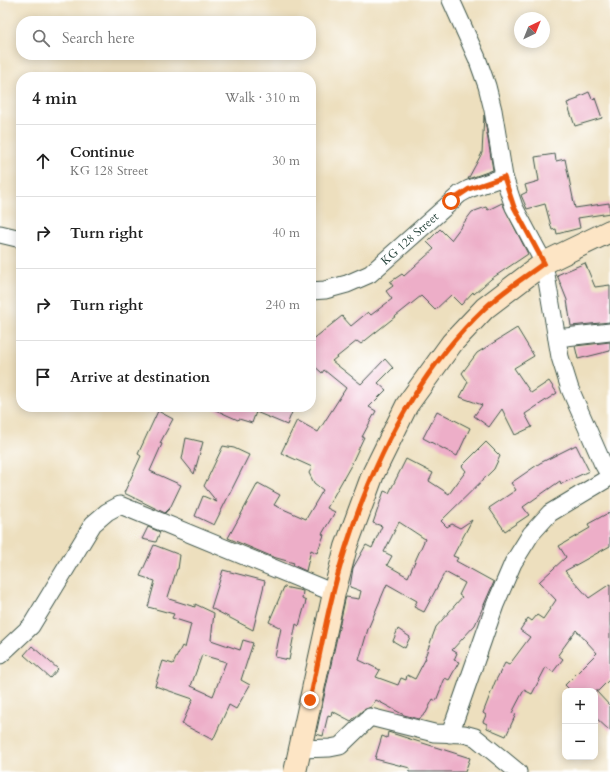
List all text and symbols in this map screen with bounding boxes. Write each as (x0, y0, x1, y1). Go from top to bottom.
north arrow (514, 12, 550, 48)
search box (16, 16, 316, 60)
icon: search (30, 27, 52, 49)
text: Search here (62, 28, 135, 48)
text: 4 min (32, 87, 77, 110)
text: Walk · 310 m (225, 89, 300, 107)
text: Continue (70, 142, 135, 162)
icon: ahead (32, 150, 54, 172)
text: 30 m (272, 152, 300, 170)
text: KG 128 Street (70, 162, 148, 180)
route start (442, 192, 460, 210)
street label: KG 128 Street (377, 209, 442, 269)
icon: right (32, 222, 54, 244)
text: Turn right (70, 223, 143, 243)
text: 40 m (272, 224, 300, 242)
icon: right (32, 294, 54, 316)
text: Turn right (70, 295, 143, 315)
text: 240 m (266, 296, 300, 314)
icon: arrive (32, 366, 54, 388)
text: Arrive at destination (70, 367, 210, 387)
map controls (562, 688, 598, 760)
button: + (562, 688, 598, 724)
route end (301, 691, 319, 709)
button: − (562, 724, 598, 760)

